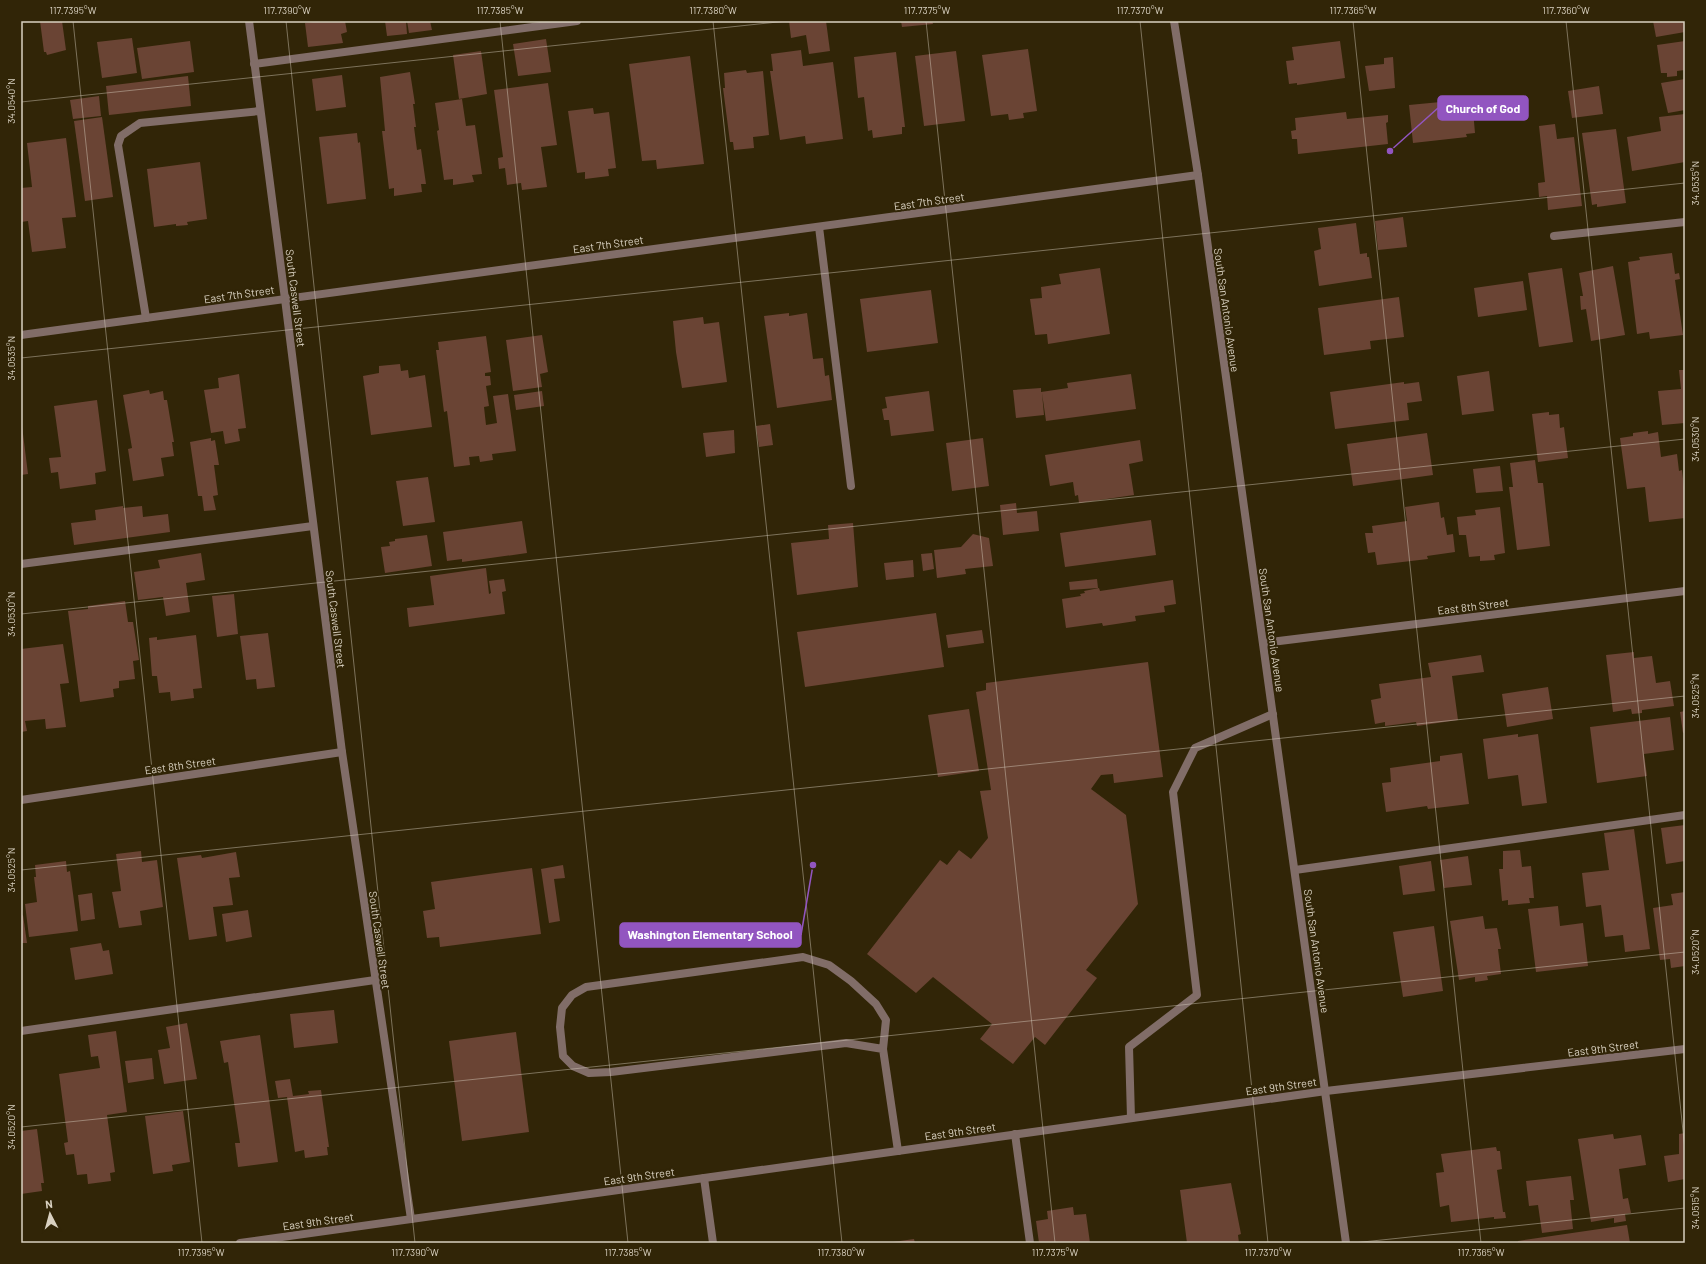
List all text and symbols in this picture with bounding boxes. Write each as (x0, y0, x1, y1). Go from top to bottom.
text: 117.7395°W (50, 4, 97, 16)
text: 117.7390°W (263, 4, 311, 16)
text: 117.7385°W (477, 4, 524, 16)
text: 117.7380°W (689, 4, 737, 16)
text: 117.7375°W (904, 4, 950, 16)
text: 117.7370°W (1117, 4, 1164, 16)
text: 117.7365°W (1330, 4, 1377, 16)
text: 117.7360°W (1542, 4, 1590, 16)
text: 34.0540°N (5, 78, 17, 124)
callout: Church of God (1438, 96, 1528, 120)
text: Church of God (1446, 101, 1521, 115)
text: 34.0535°N (1689, 161, 1701, 205)
street label: East 7th Street (893, 190, 965, 212)
street label: East 7th Street (572, 233, 644, 255)
street label: South San Antonio Avenue (1212, 247, 1242, 373)
street label: South Caswell Street (284, 248, 308, 348)
street label: East 7th Street (203, 283, 275, 305)
text: 34.0535°N (5, 336, 17, 380)
text: 34.0530°N (1689, 416, 1701, 462)
street label: South San Antonio Avenue (1257, 567, 1287, 693)
street label: South Caswell Street (324, 569, 348, 669)
text: 34.0530°N (5, 591, 17, 637)
street label: East 8th Street (1437, 595, 1509, 617)
text: 34.0525°N (1689, 674, 1701, 718)
street label: East 8th Street (144, 754, 216, 776)
text: 34.0525°N (5, 848, 17, 892)
street label: South San Antonio Avenue (1302, 888, 1332, 1014)
street label: South Caswell Street (367, 890, 393, 990)
callout: Washington Elementary School (620, 923, 801, 947)
text: Washington Elementary School (627, 927, 793, 941)
text: 34.0520°N (1689, 929, 1701, 975)
street label: East 9th Street (1567, 1037, 1639, 1059)
street label: East 9th Street (1245, 1075, 1317, 1097)
text: 34.0520°N (5, 1104, 17, 1150)
street label: East 9th Street (924, 1120, 996, 1142)
street label: East 9th Street (603, 1165, 675, 1187)
text: 34.0515°N (1689, 1187, 1701, 1229)
north arrow (30, 1194, 70, 1234)
text: N (45, 1197, 53, 1210)
street label: East 9th Street (282, 1210, 354, 1232)
text: 117.7395°W (178, 1246, 225, 1258)
text: 117.7390°W (391, 1246, 439, 1258)
text: 117.7385°W (605, 1246, 652, 1258)
text: 117.7380°W (817, 1246, 865, 1258)
text: 117.7375°W (1032, 1246, 1078, 1258)
text: 117.7370°W (1245, 1246, 1292, 1258)
text: 117.7365°W (1458, 1246, 1505, 1258)

